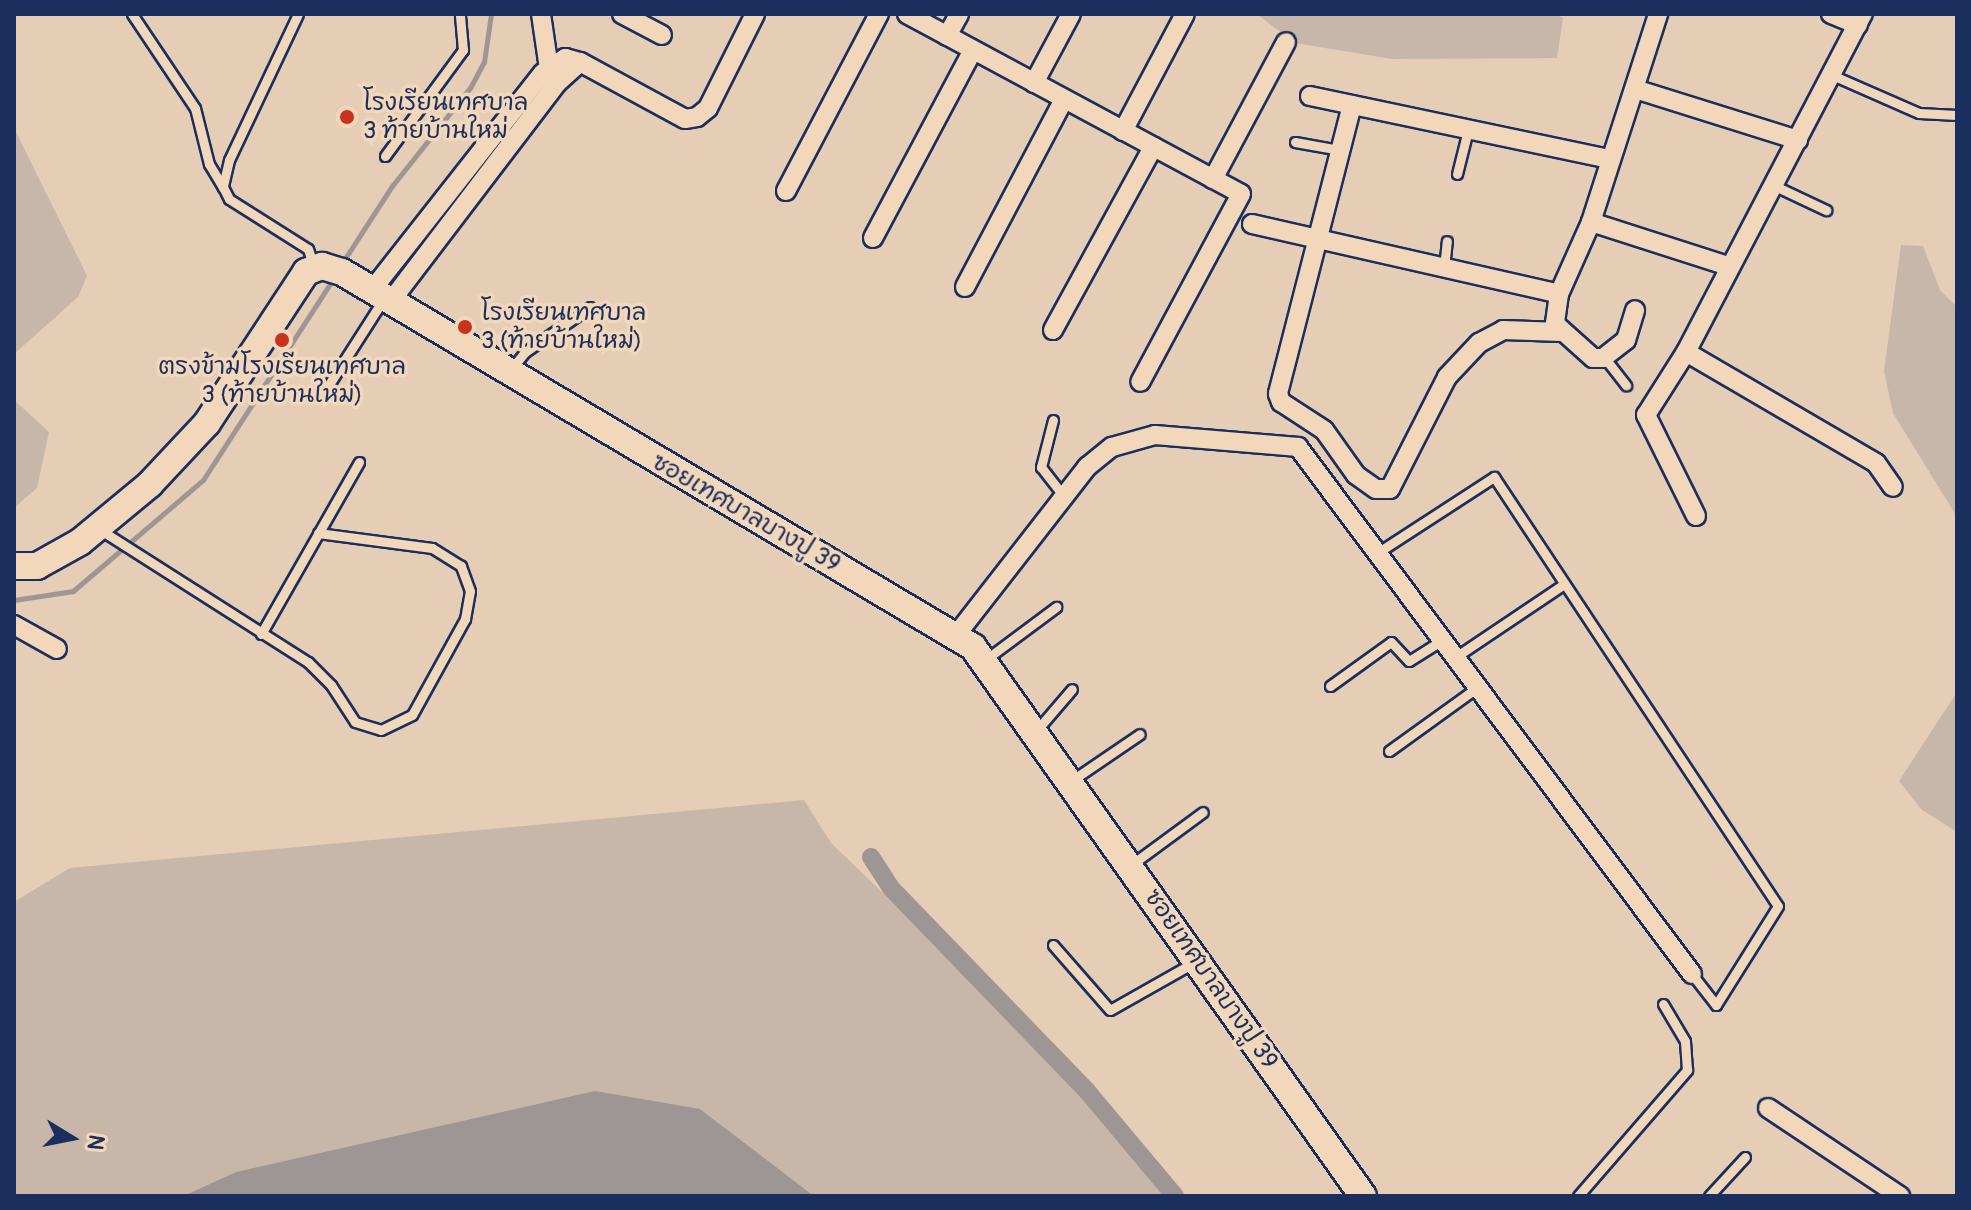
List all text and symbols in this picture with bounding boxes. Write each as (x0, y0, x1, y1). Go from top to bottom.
place label: โรงเรียนเทศบาล 3 ท้ายบ้านใหม่ (363, 89, 528, 145)
marker: โรงเรียนเทศบาล 3 ท้ายบ้านใหม่ (338, 108, 356, 126)
place label: โรงเรียนเทศบาล 3 (ท้ายบ้านใหม่) (481, 299, 646, 355)
marker: โรงเรียนเทศบาล 3 (ท้ายบ้านใหม่) (456, 318, 474, 336)
marker: ตรงข้ามโรงเรียนเทศบาล 3 (ท้ายบ้านใหม่) (273, 331, 291, 349)
place label: ตรงข้ามโรงเรียนเทศบาล 3 (ท้ายบ้านใหม่) (158, 353, 406, 409)
street label: ซอยเทศบาลบางปู 39 (647, 447, 845, 579)
street label: ซอยเทศบาลบางปู 39 (1138, 884, 1284, 1074)
north arrow (32, 1098, 112, 1178)
text: N (81, 1132, 111, 1152)

